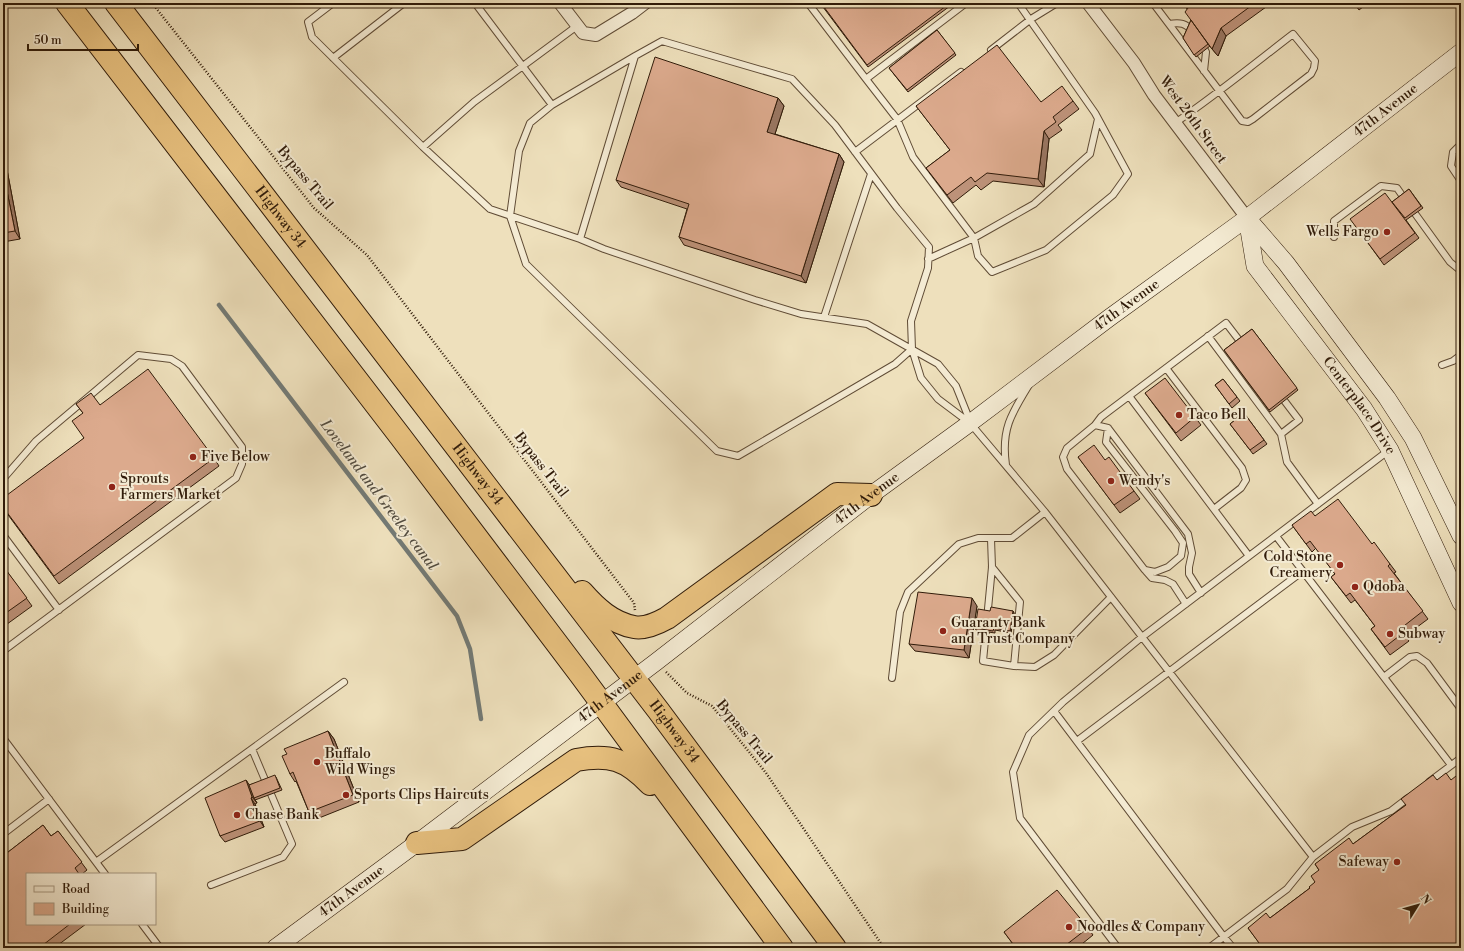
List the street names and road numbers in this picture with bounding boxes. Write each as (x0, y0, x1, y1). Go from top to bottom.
street label: West 26th Street (1155, 72, 1231, 167)
street label: 47th Avenue (1349, 80, 1422, 141)
street label: Bypass Trail (272, 142, 337, 214)
street label: Highway 34 (251, 182, 310, 252)
street label: 47th Avenue (1090, 275, 1163, 335)
street label: Centerplace Drive (1319, 353, 1400, 457)
street label: Bypass Trail (509, 428, 572, 501)
street label: Highway 34 (448, 440, 507, 509)
street label: 47th Avenue (830, 468, 903, 529)
street label: 47th Avenue (574, 666, 647, 727)
street label: Bypass Trail (711, 696, 776, 768)
street label: Highway 34 (645, 697, 704, 767)
street label: 47th Avenue (315, 861, 388, 922)

